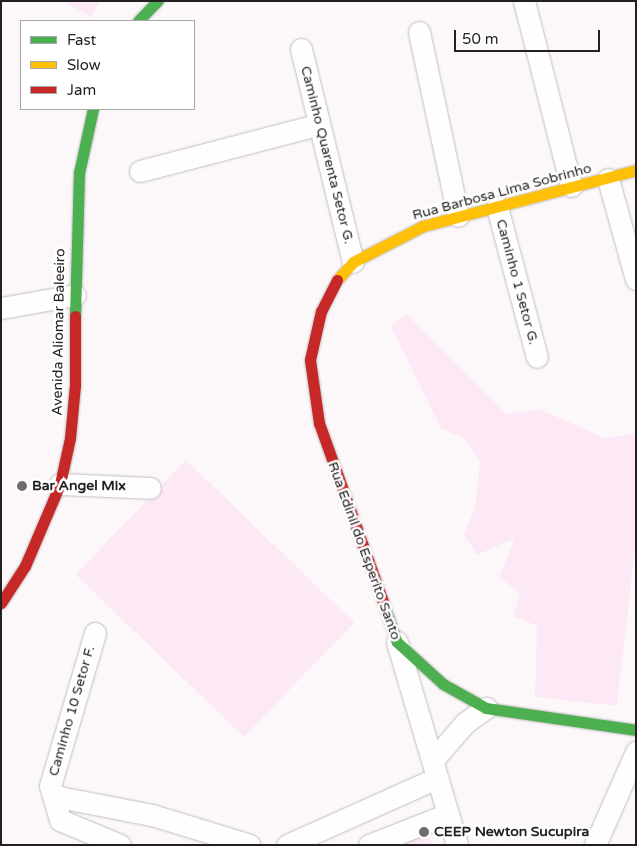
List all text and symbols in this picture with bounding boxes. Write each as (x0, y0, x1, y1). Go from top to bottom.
legend (20, 20, 195, 110)
scale bar (457, 20, 603, 52)
text: 50 m (462, 30, 499, 48)
text: Fast (67, 31, 96, 49)
text: Slow (67, 56, 101, 74)
street label: Caminho Quarenta Setor G. (297, 64, 357, 246)
text: Jam (67, 81, 96, 99)
street label: Rua Barbosa Lima Sobrinho (411, 160, 593, 224)
street label: Caminho 1 Setor G. (492, 217, 542, 347)
street label: Avenida Aliomar Baleeiro (49, 248, 69, 416)
street label: Rua Edinil do Esperito Santo (324, 460, 404, 642)
place label: Bar Angel Mix (32, 478, 126, 494)
marker: Bar Angel Mix (16, 480, 28, 492)
street label: Caminho 10 Setor F. (45, 644, 99, 778)
place label: CEEP Newton Sucupira (434, 824, 589, 840)
marker: CEEP Newton Sucupira (418, 826, 430, 838)

